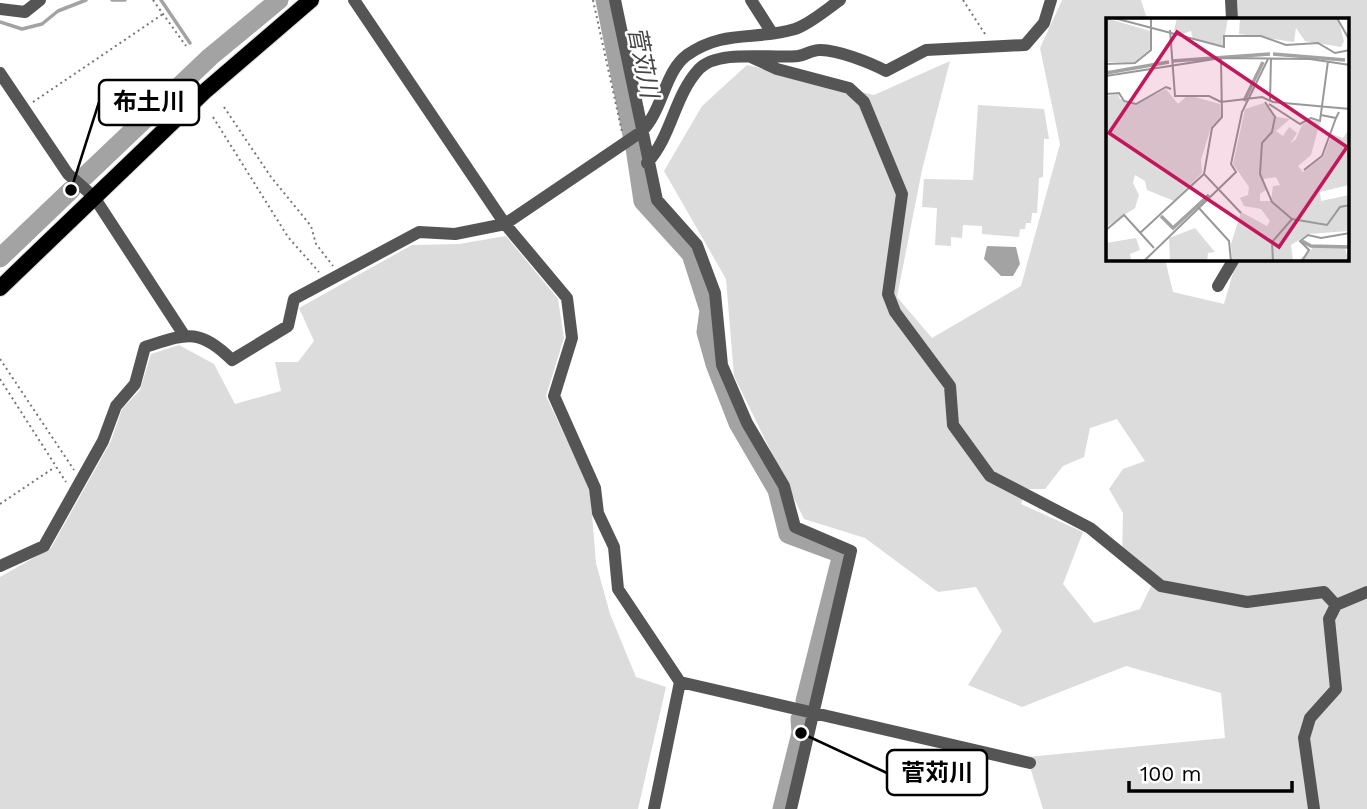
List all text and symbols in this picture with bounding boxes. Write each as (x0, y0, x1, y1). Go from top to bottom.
inset map (1106, 18, 1350, 261)
water label: 菅苅川 (622, 24, 664, 103)
callout: 布土川 (99, 80, 199, 125)
text: 布土川 (113, 88, 185, 116)
callout: 菅苅川 (887, 750, 987, 795)
scale bar (1129, 750, 1292, 794)
text: 菅苅川 (901, 759, 973, 787)
text: 100 m (1140, 761, 1202, 786)

